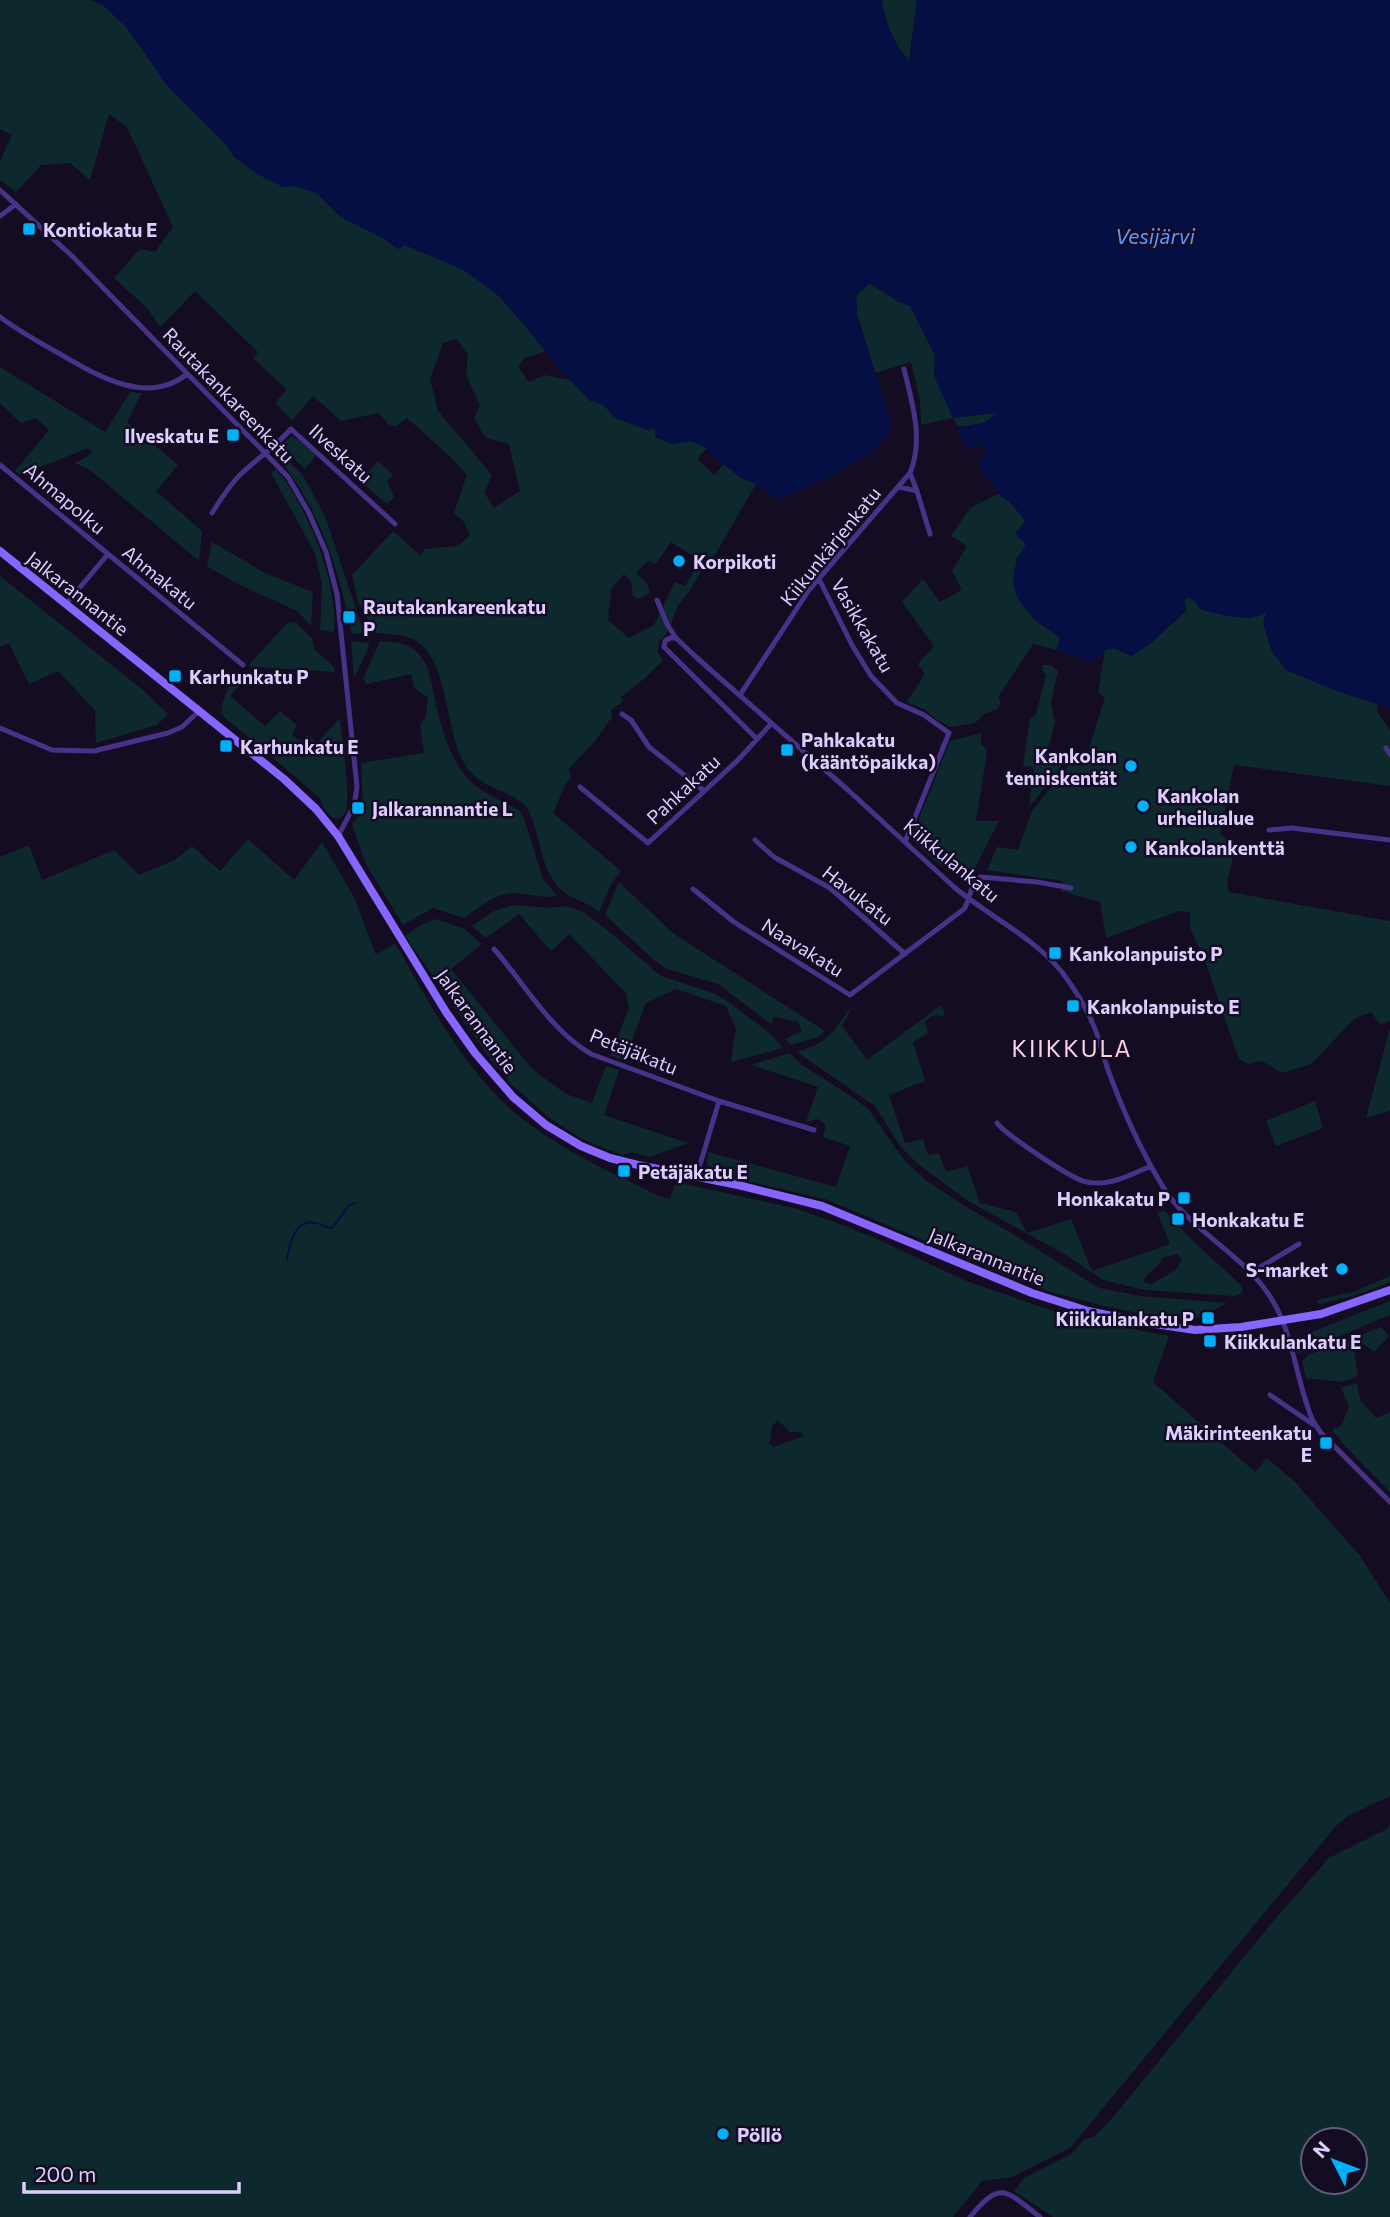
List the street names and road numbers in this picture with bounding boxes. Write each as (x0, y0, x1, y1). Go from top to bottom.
street label: Rautakankareenkatu (159, 323, 299, 467)
street label: Ilveskatu (305, 419, 377, 487)
street label: Ahmapolku (20, 457, 110, 539)
street label: Kiikunkärjenkatu (775, 482, 885, 610)
street label: Ahmakatu (118, 540, 202, 614)
street label: Jalkarannantie (22, 546, 134, 640)
street label: Vasikkakatu (827, 574, 899, 676)
street label: Pahkakatu (642, 749, 724, 829)
street label: Kiikkulankatu (899, 813, 1005, 907)
street label: Havukatu (818, 860, 898, 930)
street label: Naavakatu (758, 913, 848, 981)
street label: Jalkarannantie (431, 964, 523, 1078)
street label: Petäjäkatu (587, 1023, 681, 1079)
street label: Jalkarannantie (926, 1222, 1048, 1290)

